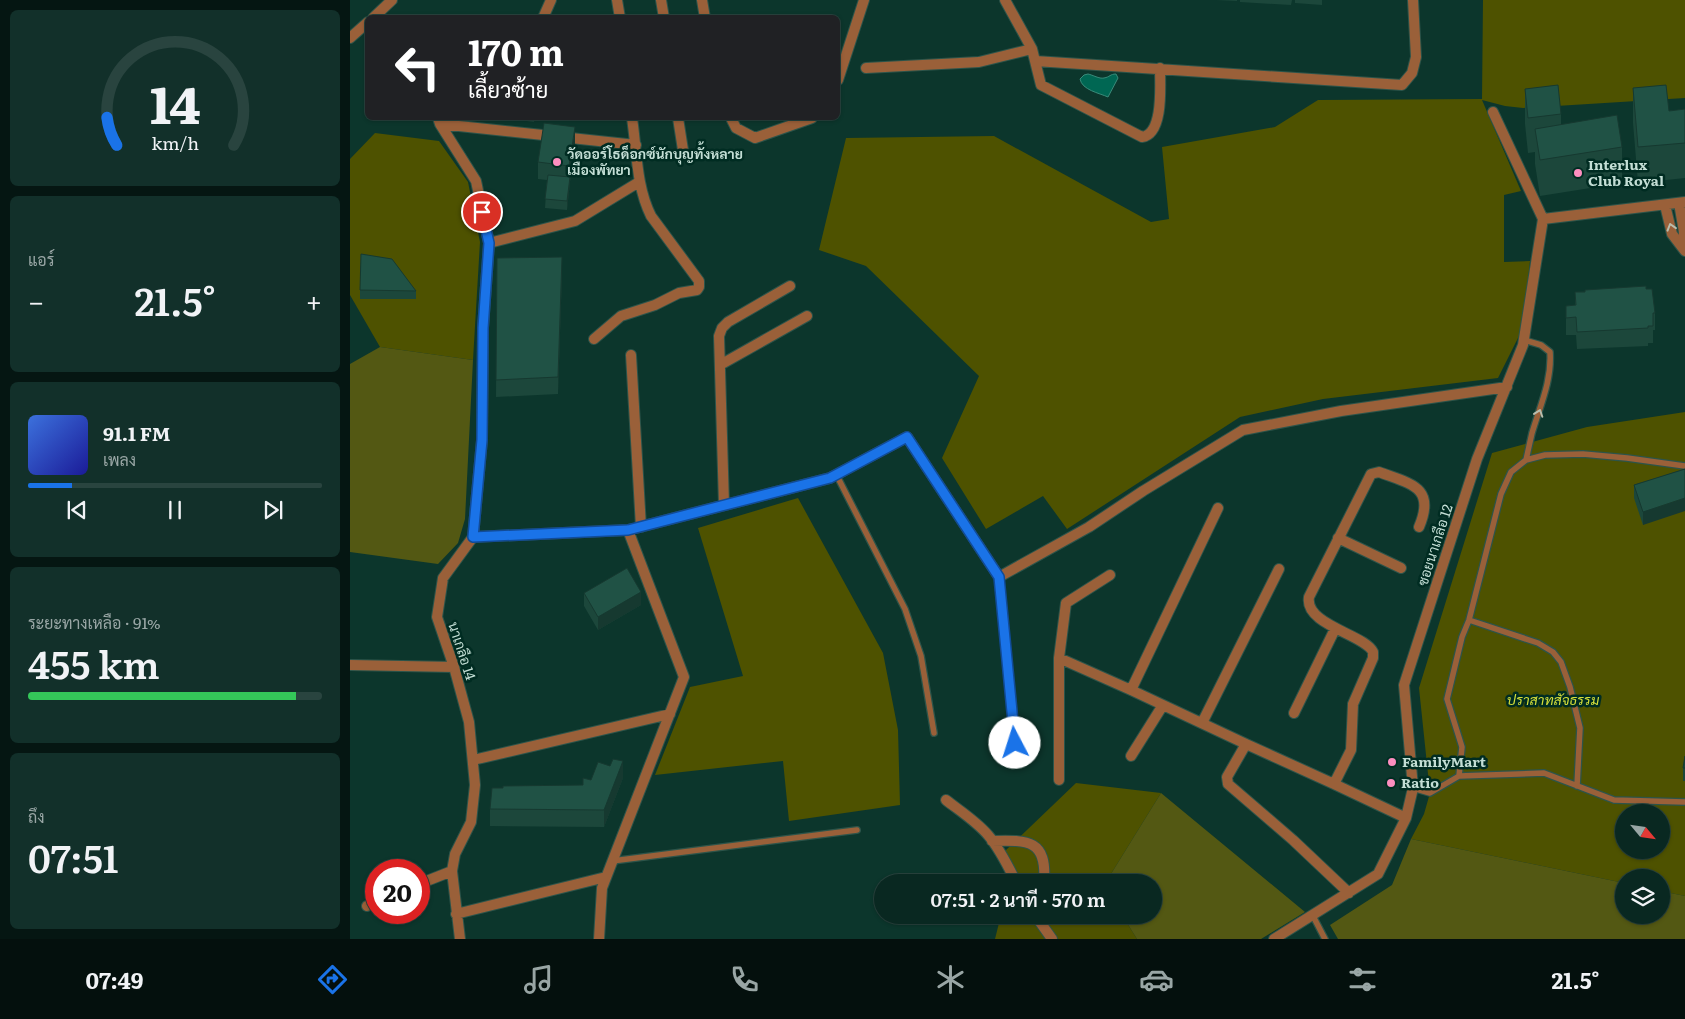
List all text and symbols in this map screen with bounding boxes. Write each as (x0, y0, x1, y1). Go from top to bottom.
text: 170 m (468, 25, 564, 77)
icon: left (385, 35, 450, 100)
text: 14 (150, 63, 200, 140)
text: เลี้ยวซ้าย (468, 72, 548, 105)
text: km/h (151, 129, 199, 156)
place label: วัดออร์โธด็อกซ์นักบุญทั้งหลาย เมืองพัทยา (567, 141, 743, 179)
place label: Interlux Club Royal (1588, 154, 1664, 190)
marker: วัดออร์โธด็อกซ์นักบุญทั้งหลาย เมืองพัทยา (551, 156, 563, 168)
marker: Interlux Club Royal (1572, 167, 1584, 179)
pin (461, 191, 503, 233)
icon: arrive (468, 198, 496, 226)
one-way arrow (1667, 224, 1677, 232)
text: แอร์ (28, 247, 54, 271)
text: 21.5° (134, 271, 216, 328)
text: − (28, 279, 44, 321)
text: + (306, 279, 322, 321)
one-way arrow (1533, 410, 1543, 418)
text: 91.1 FM (103, 419, 171, 447)
text: เพลง (103, 447, 136, 471)
icon: previous (63, 496, 91, 524)
icon: pause (161, 496, 189, 524)
icon: next (259, 496, 287, 524)
street label: ซอยนาเกลือ 12 (1411, 501, 1457, 588)
text: ระยะทางเหลือ · 91% (28, 610, 161, 634)
street label: นาเกลือ 14 (444, 619, 482, 683)
text: 455 km (28, 634, 160, 691)
park label: ปราสาทสัจธรรม (1507, 689, 1600, 709)
position arrow (988, 716, 1040, 768)
place label: FamilyMart (1402, 751, 1487, 771)
marker: FamilyMart (1386, 756, 1398, 768)
place label: Ratio (1401, 772, 1439, 792)
marker: Ratio (1385, 777, 1397, 789)
text: ถึง (28, 804, 45, 828)
north arrow (1615, 804, 1670, 859)
map controls (1615, 804, 1670, 924)
text: 07:51 (28, 828, 118, 885)
speed limit sign: 20 (365, 859, 430, 924)
button: layers (1615, 869, 1670, 924)
text: 07:51 · 2 นาที · 570 m (930, 885, 1106, 913)
icon: directions (315, 962, 350, 997)
icon: music (521, 962, 556, 997)
icon: phone (727, 962, 762, 997)
icon: climate (933, 962, 968, 997)
icon: car (1139, 962, 1174, 997)
icon: filters (1345, 962, 1380, 997)
text: 07:49 (86, 963, 143, 996)
text: 21.5° (1551, 963, 1599, 996)

